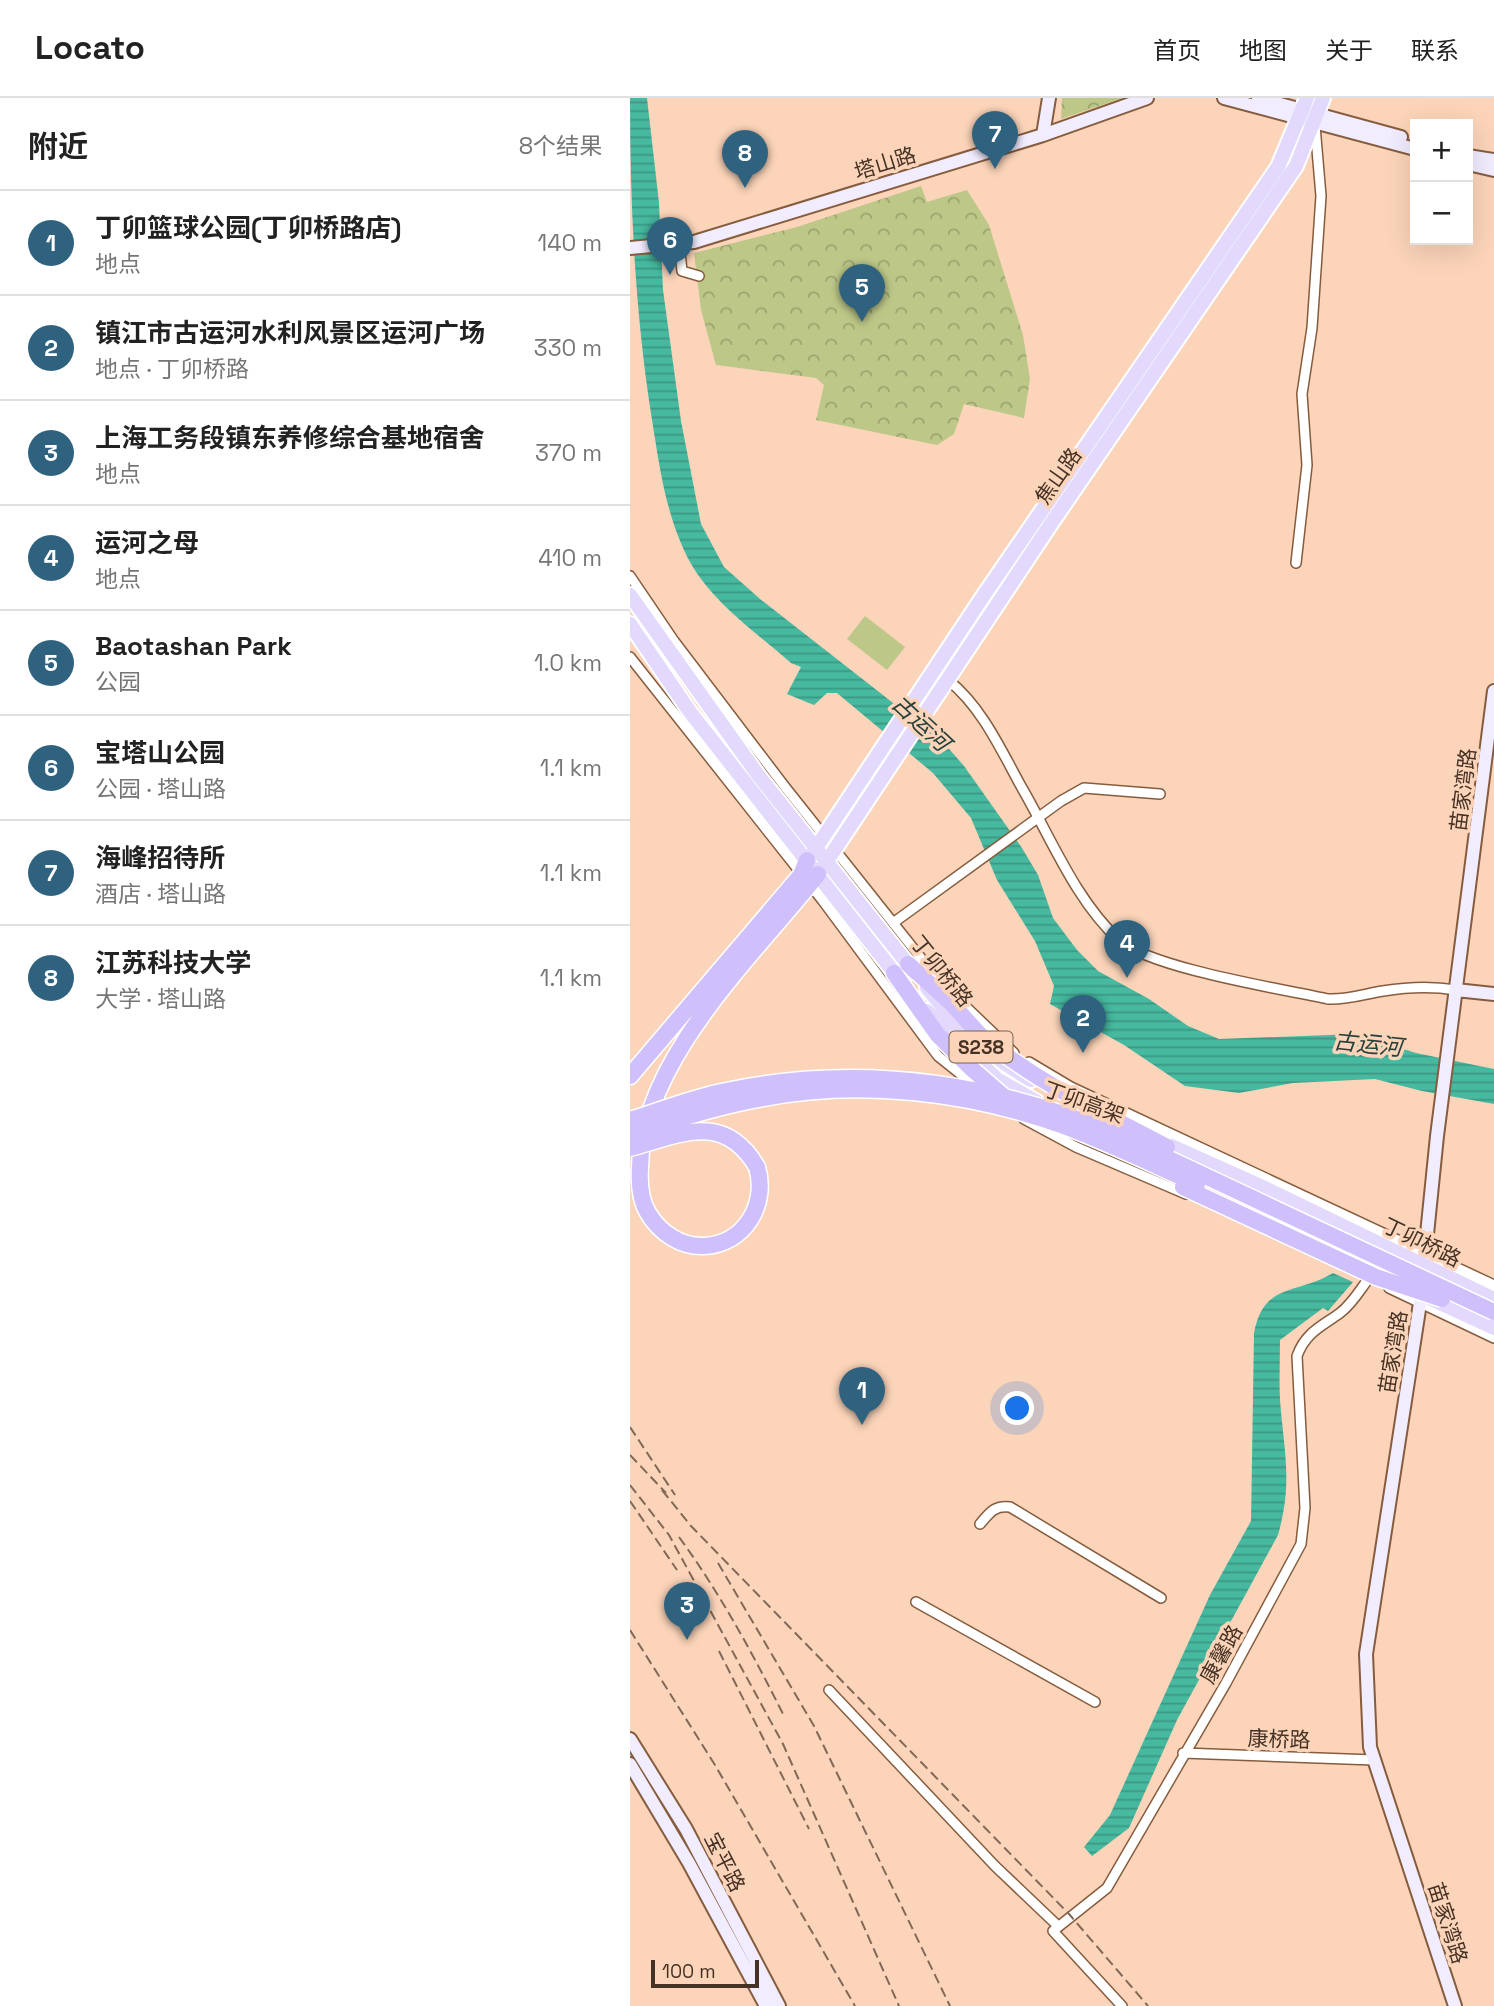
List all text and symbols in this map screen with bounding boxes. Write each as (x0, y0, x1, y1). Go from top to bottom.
text: Locato (35, 27, 145, 69)
text: 首页 (1153, 35, 1201, 66)
text: 地图 (1239, 35, 1287, 66)
text: 关于 (1325, 35, 1373, 66)
text: 联系 (1411, 35, 1459, 66)
pin: 7 (972, 111, 1018, 169)
map controls (1410, 119, 1473, 245)
button: + (1410, 119, 1473, 182)
text: 附近 (28, 127, 88, 166)
pin: 8 (722, 130, 768, 188)
text: 8个结果 (519, 131, 602, 161)
street label: 塔山路 (851, 141, 919, 185)
button: − (1410, 182, 1473, 245)
text: 丁卯篮球公园(丁卯桥路店) (95, 211, 402, 245)
pin: 6 (647, 217, 693, 275)
text: 1 (46, 228, 56, 258)
text: 140 m (538, 228, 602, 258)
text: 地点 (95, 249, 141, 279)
pin: 5 (839, 264, 885, 322)
text: 镇江市古运河水利风景区运河广场 (95, 316, 485, 350)
text: 2 (44, 333, 58, 363)
text: 330 m (534, 333, 602, 363)
text: 地点 · 丁卯桥路 (95, 354, 249, 384)
text: 上海工务段镇东养修综合基地宿舍 (95, 421, 485, 455)
text: 3 (44, 438, 58, 468)
text: 370 m (535, 438, 602, 468)
street label: 焦山路 (1029, 442, 1087, 510)
text: 地点 (95, 459, 141, 489)
text: 运河之母 (95, 526, 199, 560)
text: 4 (44, 543, 58, 573)
text: 410 m (538, 543, 602, 573)
text: 地点 (95, 564, 141, 594)
text: Baotashan Park (95, 629, 292, 663)
text: 5 (44, 648, 58, 678)
text: 1.0 km (534, 648, 602, 678)
text: 公园 (95, 667, 141, 697)
water label: 古运河 (886, 689, 959, 760)
text: 宝塔山公园 (95, 736, 225, 770)
street label: 苗家湾路 (1444, 747, 1482, 833)
text: 6 (44, 753, 58, 783)
text: 1.1 km (540, 753, 602, 783)
text: 公园 · 塔山路 (95, 774, 226, 804)
text: 海峰招待所 (95, 841, 225, 875)
text: 7 (45, 858, 57, 888)
text: 1.1 km (540, 858, 602, 888)
text: 酒店 · 塔山路 (95, 879, 226, 909)
pin: 4 (1104, 920, 1150, 978)
street label: 丁卯桥路 (905, 930, 979, 1012)
text: 江苏科技大学 (95, 946, 251, 980)
text: 8 (44, 963, 58, 993)
text: 1.1 km (540, 963, 602, 993)
text: 大学 · 塔山路 (95, 984, 226, 1014)
pin: 2 (1060, 995, 1106, 1053)
water label: 古运河 (1332, 1025, 1408, 1063)
road number: S238 (950, 1032, 1012, 1063)
street label: 丁卯高架 (1040, 1075, 1128, 1129)
street label: 丁卯桥路 (1378, 1211, 1466, 1273)
street label: 苗家湾路 (1373, 1308, 1413, 1396)
pin: 1 (839, 1367, 885, 1425)
your location (1000, 1391, 1034, 1425)
pin: 3 (664, 1582, 710, 1640)
street label: 康馨路 (1194, 1620, 1248, 1688)
street label: 康桥路 (1247, 1724, 1311, 1754)
street label: 宝平路 (699, 1828, 751, 1896)
street label: 苗家湾路 (1422, 1879, 1474, 1967)
scale bar (651, 1957, 760, 1989)
text: 100 m (662, 1959, 716, 1984)

